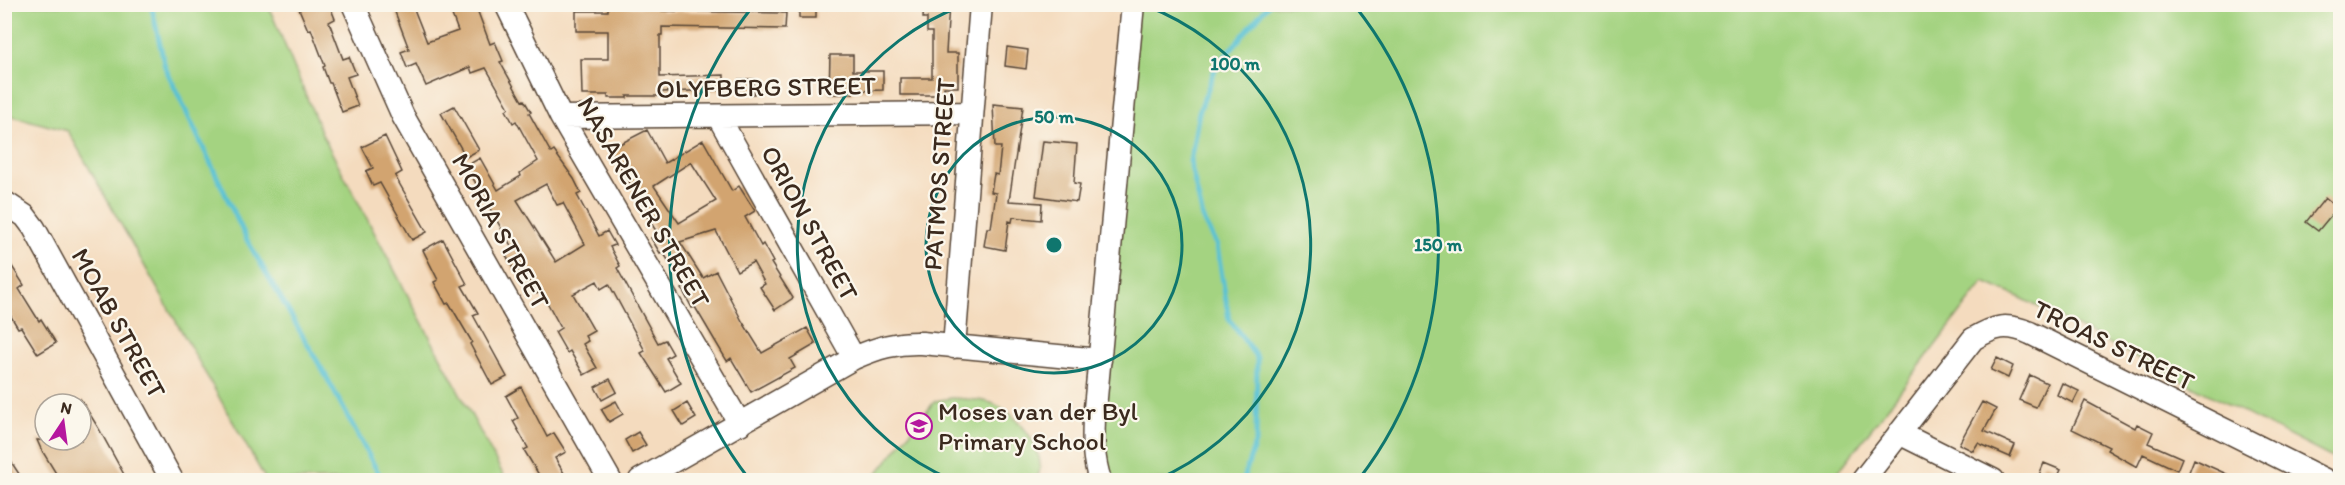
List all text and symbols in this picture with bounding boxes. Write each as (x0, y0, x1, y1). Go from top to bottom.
text: 100 m (1210, 53, 1261, 75)
street label: OLYFBERG STREET (656, 69, 877, 105)
street label: PATMOS STREET (916, 76, 962, 271)
street label: NASARENER STREET (570, 91, 718, 314)
text: 50 m (1034, 106, 1075, 128)
street label: ORION STREET (754, 140, 866, 306)
street label: MORIA STREET (445, 147, 557, 315)
text: 150 m (1414, 234, 1463, 256)
centre of rings (1044, 235, 1064, 255)
street label: MOAB STREET (65, 242, 174, 404)
street label: TROAS STREET (2028, 292, 2200, 398)
north arrow (33, 392, 93, 452)
place label: Moses van der Byl Primary School (938, 395, 1138, 457)
text: N (59, 397, 74, 418)
school or university icon: Moses van der Byl Primary School (904, 411, 934, 441)

